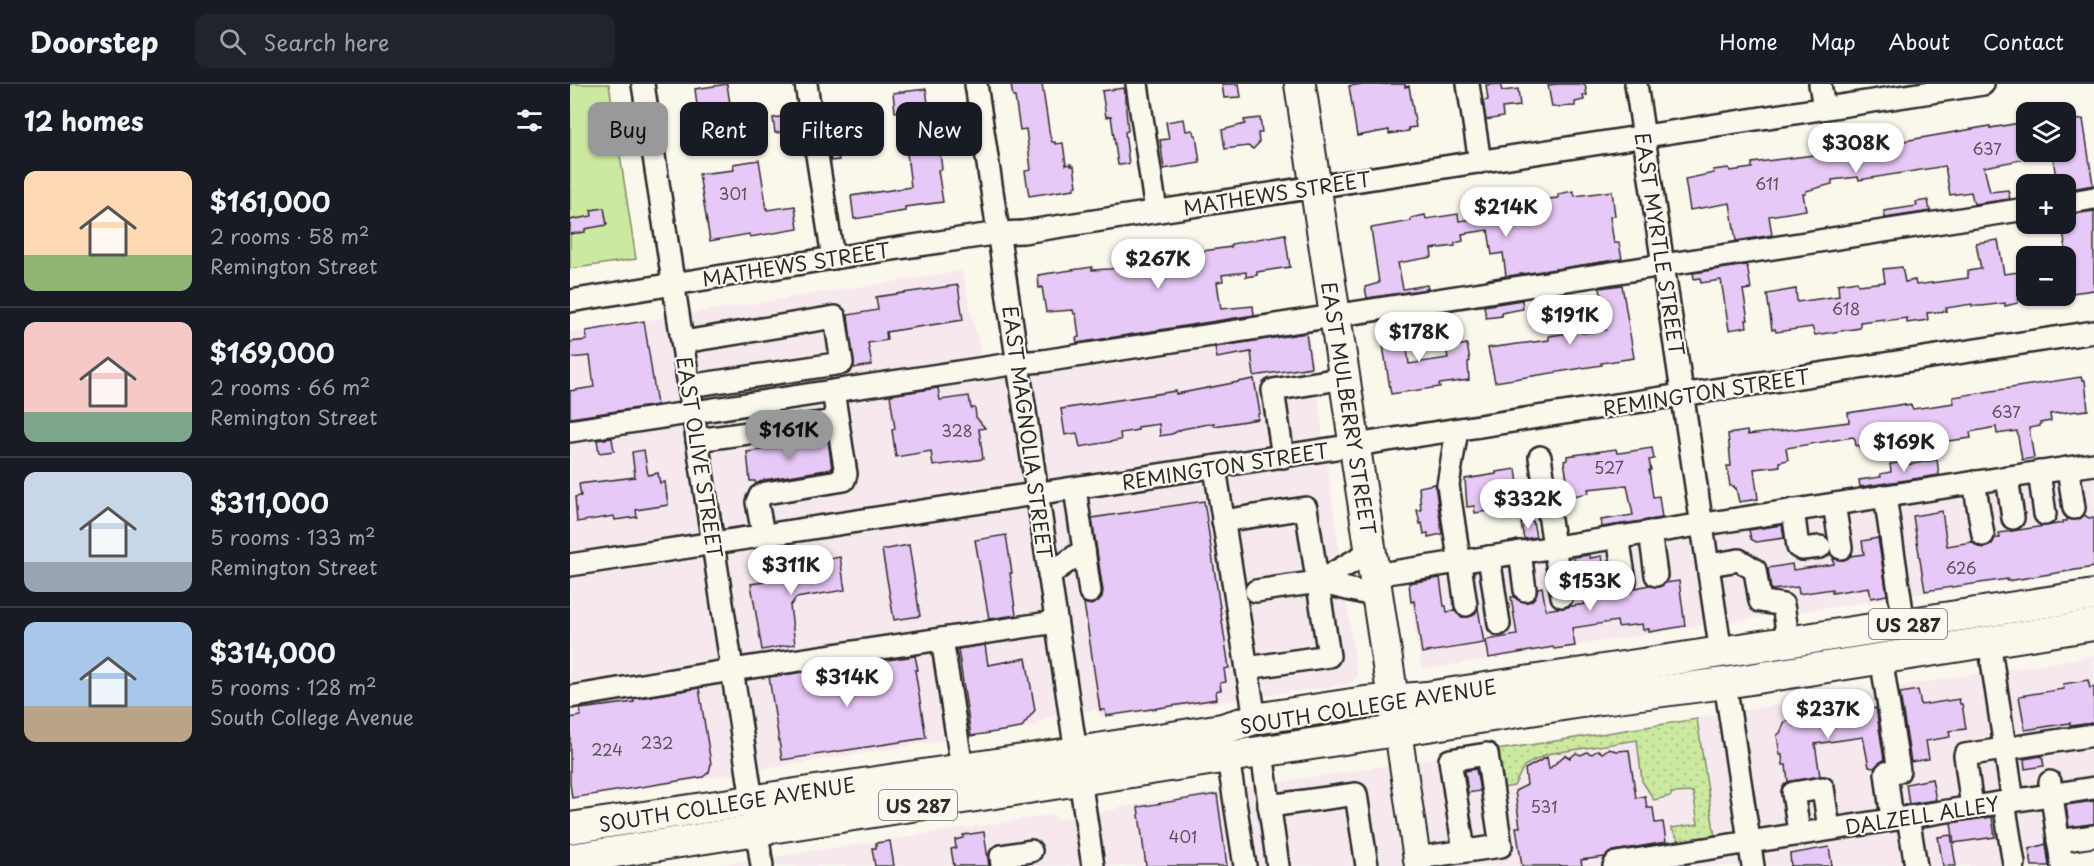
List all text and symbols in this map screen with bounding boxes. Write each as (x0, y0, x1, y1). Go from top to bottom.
search box (195, 14, 615, 68)
text: Doorstep (30, 20, 159, 63)
icon: search (216, 25, 249, 58)
text: Search here (264, 25, 389, 58)
text: Home (1719, 25, 1778, 57)
text: Map (1811, 25, 1856, 57)
text: About (1889, 25, 1950, 57)
text: Contact (1983, 25, 2064, 57)
text: 12 homes (24, 101, 144, 140)
chip: Buy (588, 102, 668, 156)
chip: Rent (680, 102, 768, 156)
chip: Filters (780, 102, 884, 156)
chip: New (896, 102, 982, 156)
map controls (2016, 102, 2076, 306)
button: layers (2016, 102, 2076, 162)
icon: filters (513, 104, 546, 137)
pin: $308K (1814, 123, 1898, 174)
text: $308K (1822, 127, 1890, 157)
street label: EAST MYRTLE STREET (1628, 130, 1693, 358)
house number: 637 (1972, 136, 2002, 160)
street label: MATHEWS STREET (1181, 163, 1373, 223)
house number: 611 (1755, 171, 1779, 195)
button: + (2016, 174, 2076, 234)
house number: 301 (719, 181, 747, 205)
text: $161,000 (210, 182, 330, 221)
pin: $214K (1464, 187, 1548, 238)
text: $214K (1474, 191, 1538, 221)
icon: home (72, 195, 144, 267)
text: 2 rooms · 58 m² (210, 221, 369, 251)
street label: MATHEWS STREET (700, 234, 892, 294)
pin: $267K (1116, 239, 1200, 290)
text: $267K (1125, 243, 1191, 273)
button: − (2016, 246, 2076, 306)
text: Remington Street (210, 251, 377, 281)
street label: EAST MULBERRY STREET (1314, 279, 1384, 537)
pin: $191K (1528, 295, 1612, 346)
house number: 618 (1832, 296, 1860, 320)
text: $191K (1541, 299, 1599, 329)
street label: EAST MAGNOLIA STREET (995, 303, 1061, 561)
pin: $178K (1377, 312, 1461, 363)
text: $178K (1389, 316, 1449, 346)
text: $169,000 (210, 333, 335, 372)
icon: home (72, 346, 144, 418)
street label: EAST OLIVE STREET (669, 354, 731, 561)
street label: REMINGTON STREET (1600, 361, 1812, 423)
text: 2 rooms · 66 m² (210, 372, 370, 402)
house number: 637 (1991, 399, 2021, 423)
text: Remington Street (210, 402, 377, 432)
pin: $161K (747, 410, 831, 461)
text: $161K (759, 414, 819, 444)
house number: 328 (941, 418, 973, 442)
pin: $169K (1862, 422, 1946, 473)
text: $169K (1873, 426, 1935, 456)
street label: REMINGTON STREET (1119, 435, 1331, 497)
house number: 527 (1594, 455, 1624, 479)
pin: $332K (1486, 479, 1570, 530)
text: $311,000 (210, 483, 329, 522)
text: $332K (1494, 483, 1562, 513)
icon: home (72, 496, 144, 568)
text: 5 rooms · 133 m² (210, 522, 376, 552)
pin: $311K (749, 545, 833, 596)
text: $311K (762, 549, 820, 579)
text: Remington Street (210, 552, 377, 582)
house number: 626 (1945, 555, 1977, 579)
pin: $153K (1548, 561, 1632, 612)
text: $153K (1559, 565, 1621, 595)
road number: US 287 (1869, 609, 1947, 639)
text: $314,000 (210, 633, 336, 672)
icon: home (72, 646, 144, 718)
pin: $314K (805, 657, 889, 708)
text: $314K (815, 661, 879, 691)
street label: SOUTH COLLEGE AVENUE (1238, 671, 1498, 741)
text: 5 rooms · 128 m² (210, 672, 376, 702)
pin: $237K (1786, 689, 1870, 740)
text: $237K (1796, 693, 1860, 723)
text: South College Avenue (210, 702, 414, 732)
house number: 232 (641, 730, 673, 754)
house number: 224 (591, 737, 623, 761)
street label: SOUTH COLLEGE AVENUE (597, 769, 857, 839)
street label: DALZELL ALLEY (1843, 788, 2001, 842)
road number: US 287 (879, 790, 957, 820)
house number: 531 (1531, 794, 1557, 818)
house number: 401 (1169, 824, 1197, 848)

